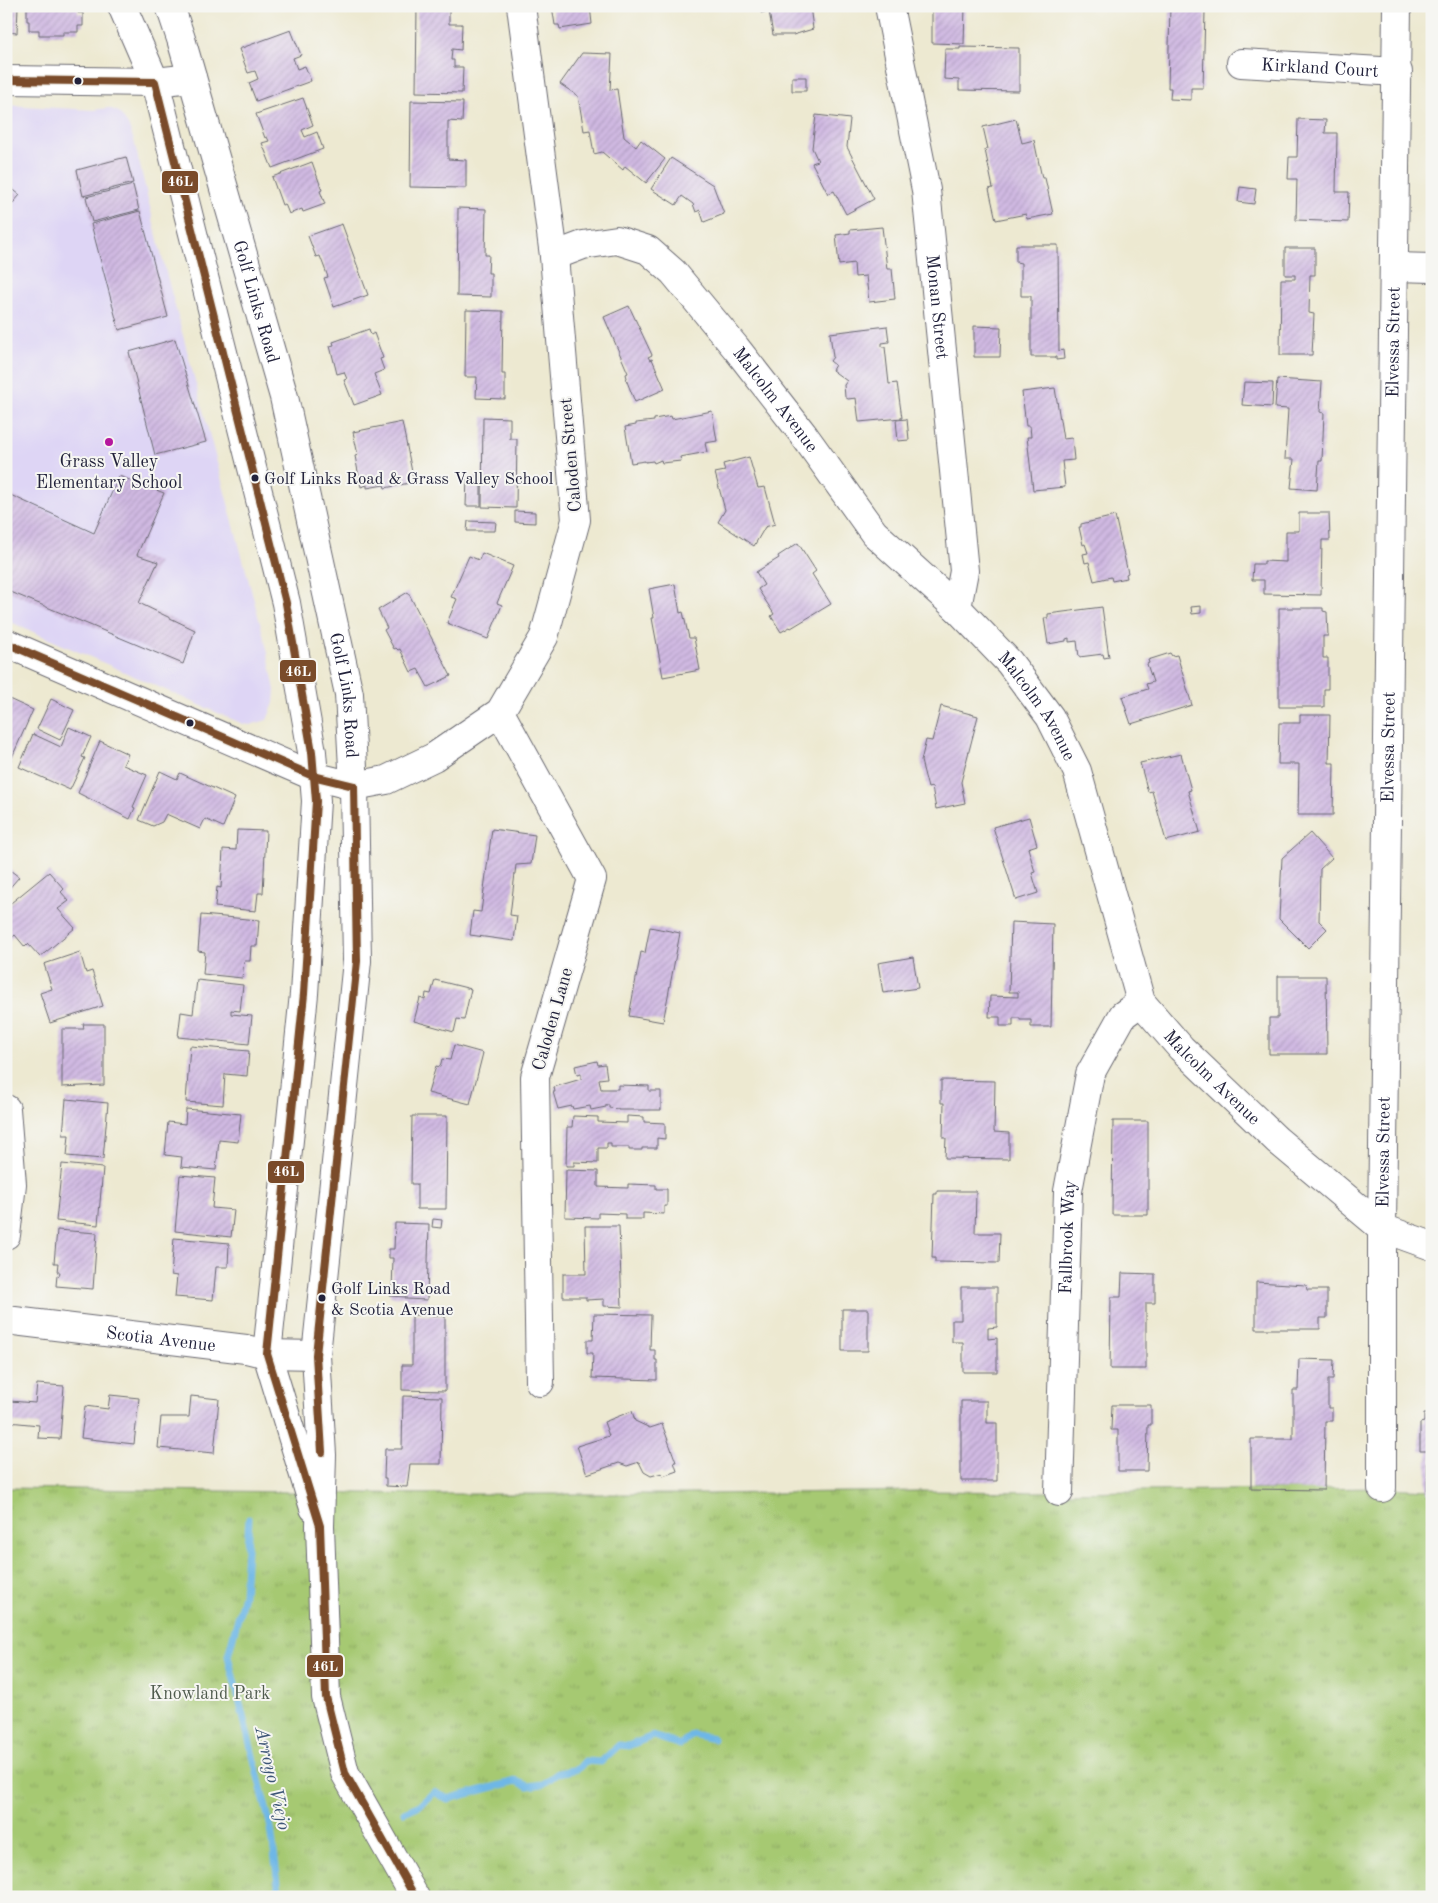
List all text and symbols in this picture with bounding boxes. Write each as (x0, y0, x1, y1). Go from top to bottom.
street label: Kirkland Court (1261, 56, 1379, 81)
unlabelled marker (73, 76, 83, 86)
line badge: 46L (161, 170, 199, 194)
text: 46L (167, 175, 193, 189)
street label: Golf Links Road (229, 238, 282, 365)
street label: Monan Street (922, 254, 951, 360)
street label: Elvessa Street (1384, 286, 1404, 398)
street label: Malcolm Avenue (729, 344, 821, 456)
street label: Caloden Street (557, 397, 585, 513)
marker: Grass Valley Elementary School (103, 436, 115, 448)
place label: Grass Valley Elementary School (36, 453, 182, 492)
place label: Golf Links Road & Grass Valley School (264, 471, 554, 488)
marker: Golf Links Road & Grass Valley School (250, 473, 260, 483)
street label: Golf Links Road (326, 631, 360, 759)
street label: Malcolm Avenue (994, 648, 1078, 764)
line badge: 46L (279, 659, 317, 683)
text: 46L (285, 665, 311, 679)
street label: Elvessa Street (1379, 691, 1399, 803)
unlabelled marker (185, 718, 195, 728)
street label: Caloden Lane (530, 966, 576, 1073)
street label: Malcolm Avenue (1160, 1027, 1263, 1129)
street label: Elvessa Street (1374, 1096, 1394, 1208)
line badge: 46L (267, 1160, 305, 1184)
text: 46L (273, 1165, 299, 1179)
street label: Fallbrook Way (1057, 1178, 1080, 1295)
place label: Golf Links Road & Scotia Avenue (331, 1281, 453, 1319)
marker: Golf Links Road & Scotia Avenue (317, 1293, 327, 1303)
street label: Scotia Avenue (105, 1324, 217, 1355)
line badge: 46L (306, 1654, 344, 1678)
text: 46L (312, 1660, 338, 1674)
park label: Knowland Park (150, 1685, 270, 1703)
water label: Arroyo Viejo (250, 1724, 293, 1832)

